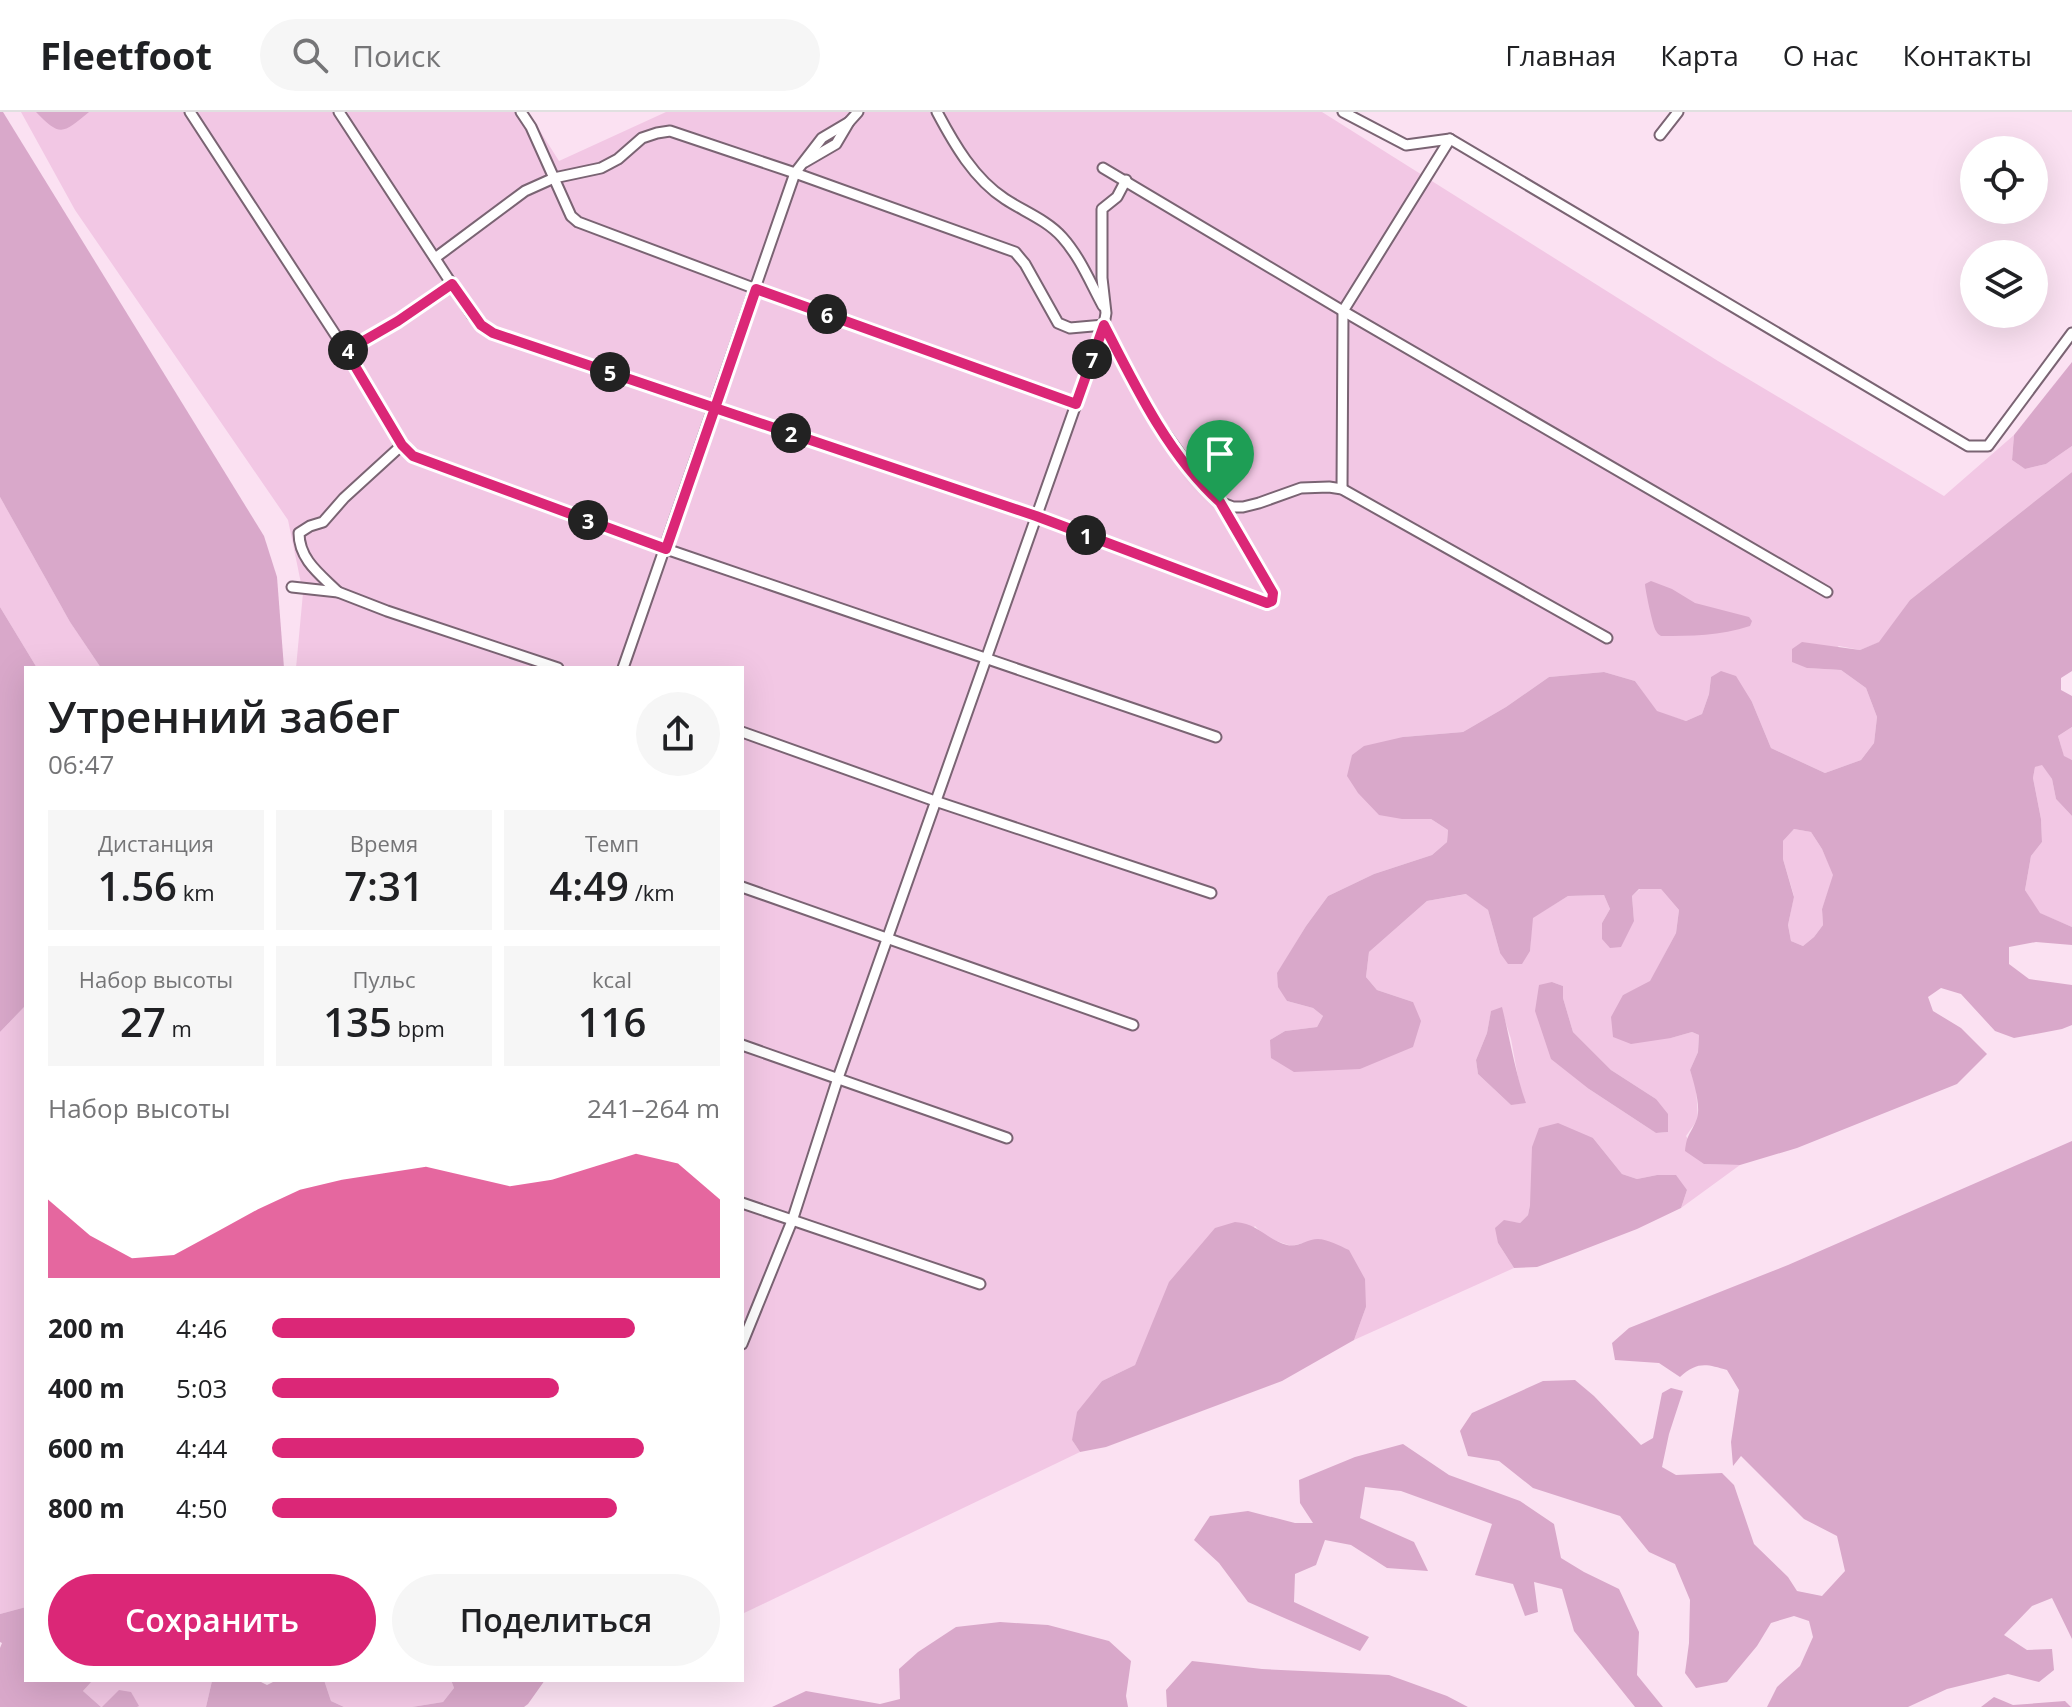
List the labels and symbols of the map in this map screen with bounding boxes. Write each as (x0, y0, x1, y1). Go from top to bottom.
pin: 6 (807, 294, 847, 334)
pin: 4 (328, 330, 368, 370)
pin: 7 (1072, 339, 1112, 379)
pin: 5 (590, 352, 630, 392)
pin: 2 (771, 413, 811, 453)
pin (1186, 420, 1254, 502)
pin: 3 (568, 500, 608, 540)
pin: 1 (1066, 515, 1106, 555)

